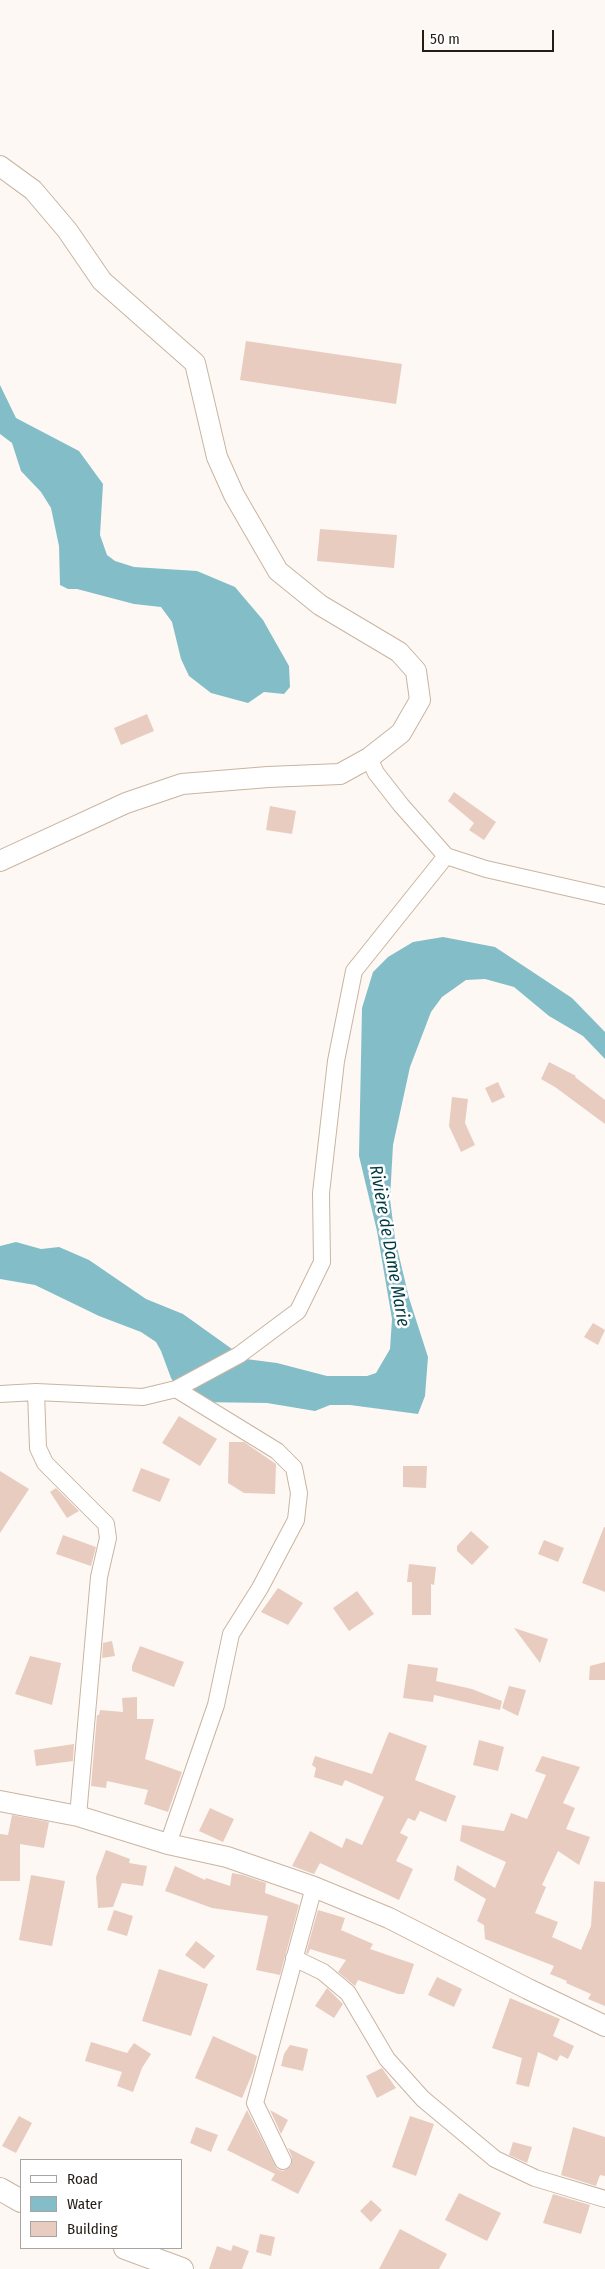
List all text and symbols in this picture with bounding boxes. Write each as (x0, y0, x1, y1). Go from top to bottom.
scale bar (425, 20, 558, 52)
text: 50 m (430, 30, 460, 48)
water label: Rivière de Dame Marie (364, 1164, 414, 1328)
legend (20, 2159, 182, 2249)
text: Road (67, 2170, 98, 2188)
text: Water (67, 2195, 102, 2213)
text: Building (67, 2220, 118, 2238)

